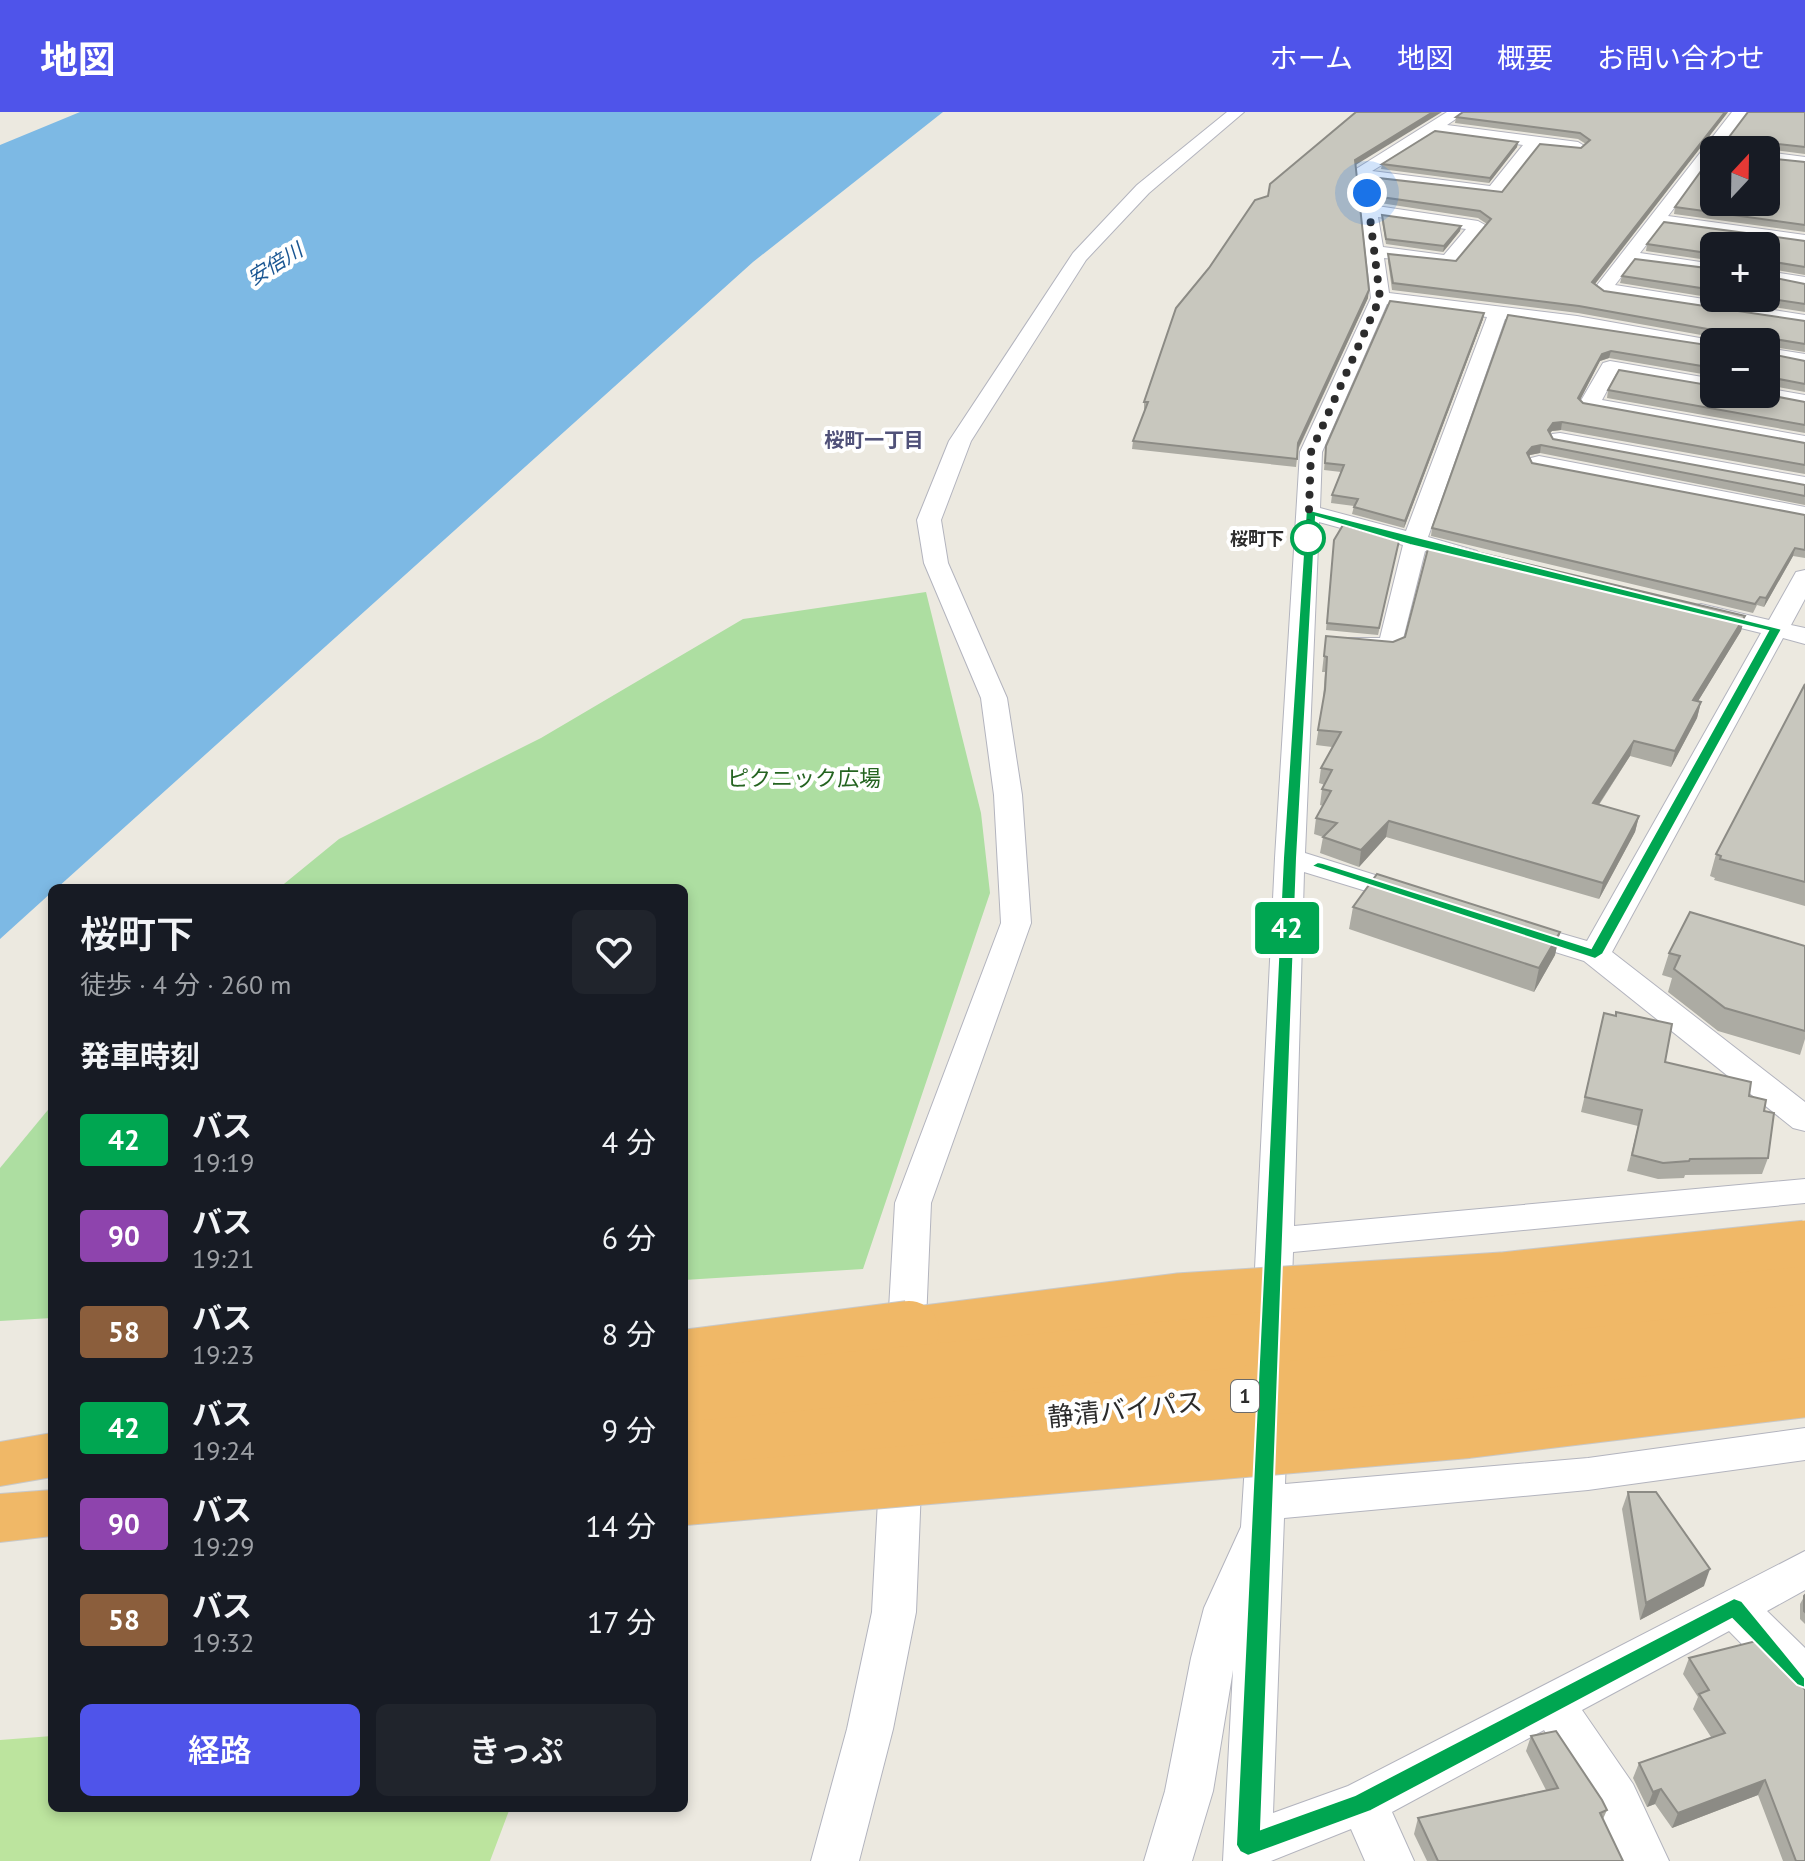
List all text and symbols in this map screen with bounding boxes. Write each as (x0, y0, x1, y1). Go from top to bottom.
text: 地図 (40, 34, 116, 83)
text: ホーム (1270, 39, 1353, 76)
text: 地図 (1397, 39, 1453, 76)
text: 概要 (1497, 39, 1553, 76)
text: お問い合わせ (1597, 39, 1765, 76)
north arrow (1700, 136, 1780, 216)
map controls (1700, 136, 1780, 408)
your location (1347, 173, 1387, 213)
button: + (1700, 232, 1780, 312)
water label: 安倍川 (243, 236, 309, 291)
button: − (1700, 328, 1780, 408)
district label: 桜町一丁目 (824, 427, 924, 453)
marker: 桜町下 (1291, 521, 1325, 555)
place label: 桜町下 (1230, 527, 1284, 550)
park label: ピクニック広場 (727, 764, 881, 792)
line badge: 42 (1251, 902, 1323, 954)
text: 桜町下 (80, 909, 194, 958)
text: 42 (1271, 909, 1303, 946)
button: heart (572, 910, 656, 994)
text: 徒歩 · 4 分 · 260 m (80, 968, 291, 1001)
text: 発車時刻 (80, 1036, 200, 1075)
text: バス (192, 1106, 252, 1145)
text: 42 (108, 1121, 140, 1158)
text: 4 分 (602, 1122, 656, 1161)
text: 19:19 (192, 1146, 254, 1179)
text: バス (192, 1202, 252, 1241)
text: 90 (108, 1217, 140, 1254)
text: 6 分 (602, 1218, 656, 1257)
text: 19:21 (192, 1242, 254, 1275)
text: バス (192, 1298, 252, 1337)
text: 58 (108, 1313, 140, 1350)
text: 8 分 (602, 1314, 656, 1353)
text: 19:23 (192, 1338, 254, 1371)
road number: 1 (1231, 1380, 1259, 1412)
street label: 静清バイパス (1046, 1384, 1204, 1434)
text: バス (192, 1394, 252, 1433)
text: 42 (108, 1409, 140, 1446)
text: 9 分 (602, 1410, 656, 1449)
text: 19:24 (192, 1434, 254, 1467)
text: バス (192, 1490, 252, 1529)
text: 90 (108, 1505, 140, 1542)
text: 14 分 (585, 1506, 656, 1545)
text: 19:29 (192, 1530, 254, 1563)
text: バス (192, 1586, 252, 1625)
text: 58 (108, 1601, 140, 1638)
text: 17 分 (587, 1602, 656, 1641)
text: 19:32 (192, 1626, 254, 1659)
button: 経路 (80, 1704, 360, 1796)
button: きっぷ (376, 1704, 656, 1796)

